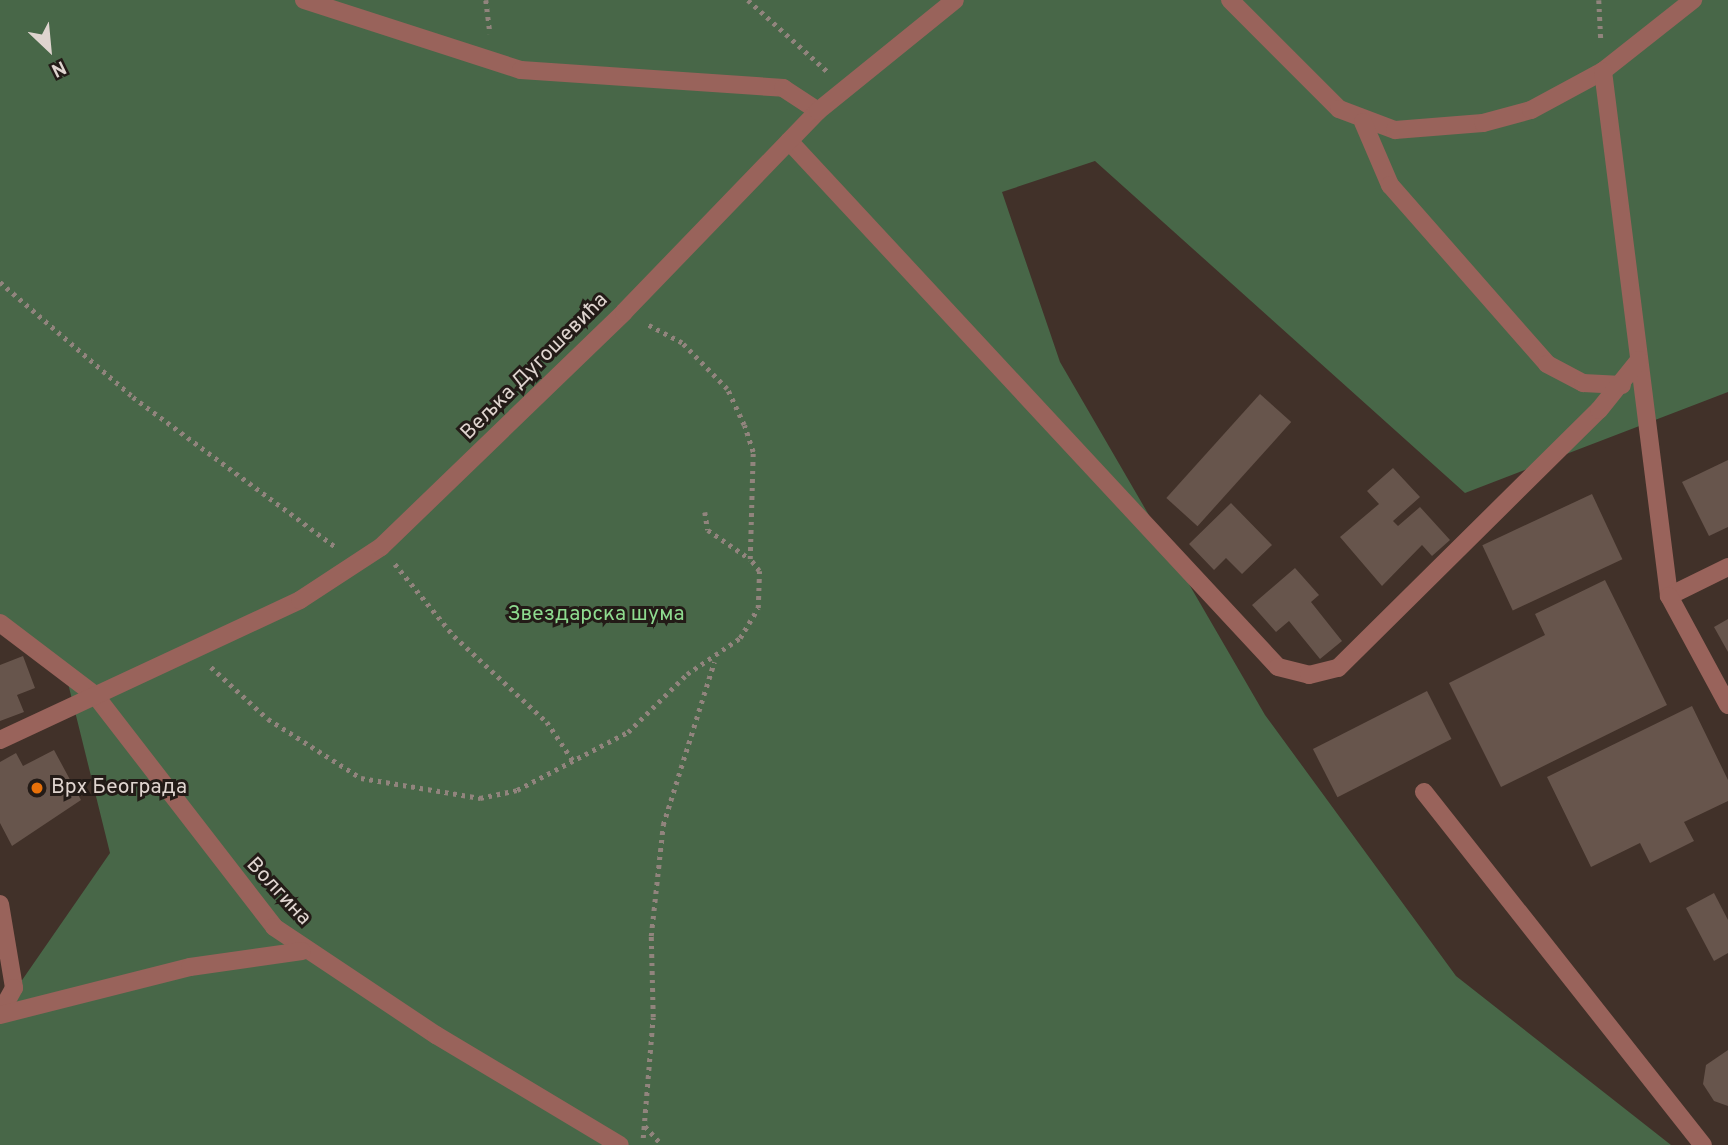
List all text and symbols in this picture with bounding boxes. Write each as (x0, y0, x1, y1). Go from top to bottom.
north arrow (14, 14, 84, 84)
text: N (47, 54, 70, 82)
street label: Вељка Дугошевића (456, 288, 614, 446)
park label: Звездарска шума (507, 602, 685, 628)
place label: Врх Београда (51, 775, 187, 801)
marker: Врх Београда (29, 780, 45, 796)
street label: Волгина (240, 853, 316, 931)

